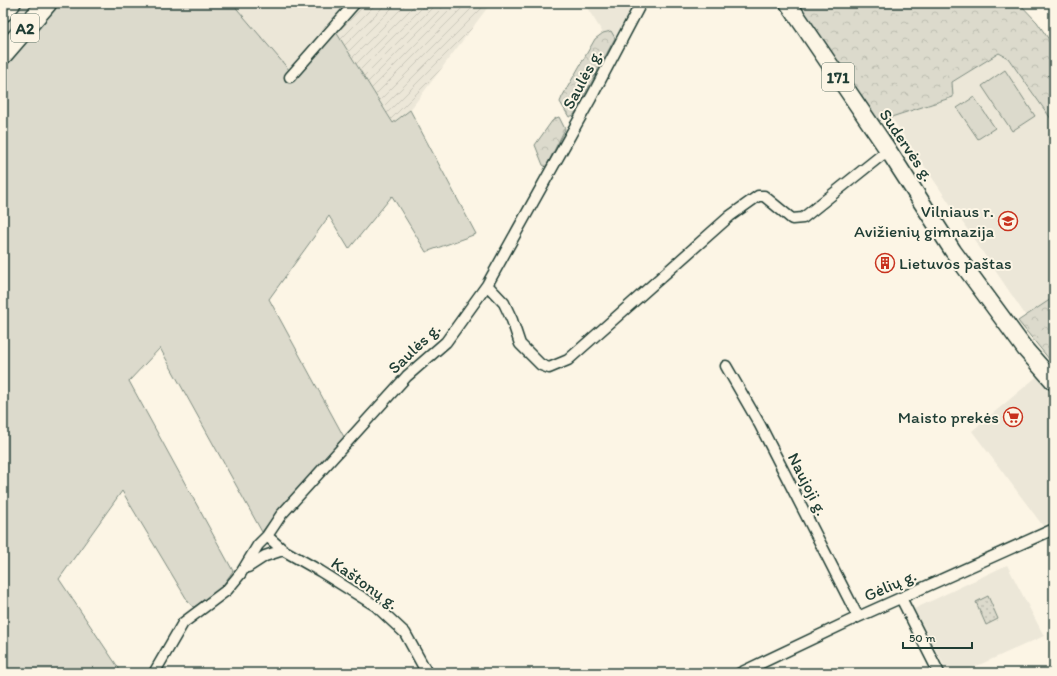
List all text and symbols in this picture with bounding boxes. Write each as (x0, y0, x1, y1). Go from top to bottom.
road number: A2 (11, 14, 39, 42)
street label: Saulės g. (558, 46, 606, 112)
road number: 171 (822, 63, 854, 91)
street label: Sudervės g. (875, 105, 939, 185)
place label: Vilniaus r. Avižienių gimnazija (854, 201, 994, 241)
school or university icon: Vilniaus r. Avižienių gimnazija (997, 210, 1019, 232)
building icon: Lietuvos paštas (874, 252, 896, 274)
place label: Lietuvos paštas (899, 253, 1012, 273)
street label: Saulės g. (384, 318, 444, 378)
supermarket icon: Maisto prekės (1002, 406, 1024, 428)
place label: Maisto prekės (898, 407, 999, 427)
street label: Naujoji g. (784, 449, 832, 519)
street label: Kaštonų g. (328, 553, 402, 613)
street label: Gėlių g. (861, 565, 919, 605)
scale bar (903, 624, 972, 650)
text: 50 m (909, 631, 935, 645)

